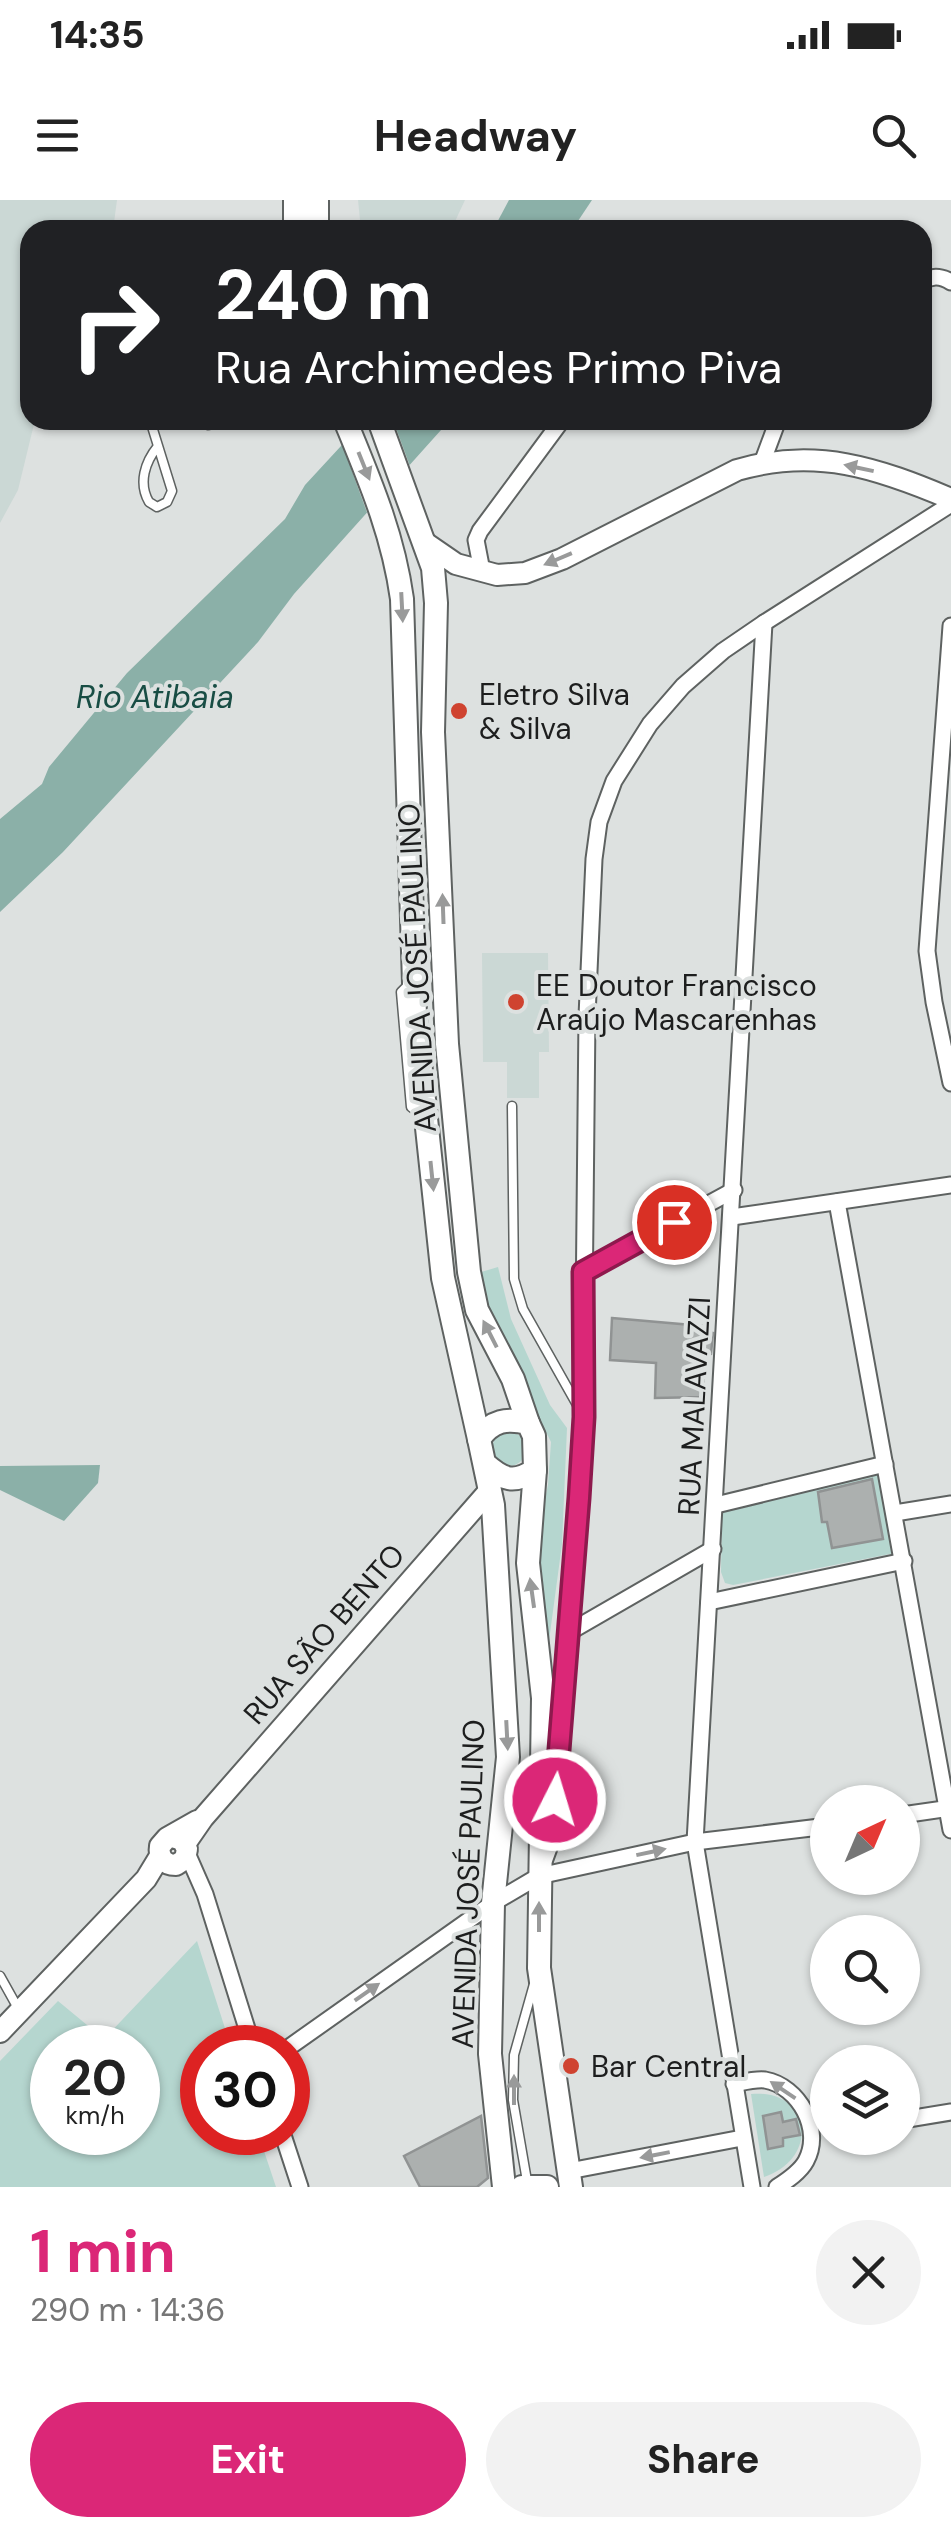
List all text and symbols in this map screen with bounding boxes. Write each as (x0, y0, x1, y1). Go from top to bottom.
text: 14:35 (50, 10, 145, 60)
text: Headway (374, 106, 577, 165)
icon: menu (30, 108, 85, 163)
icon: search (866, 108, 921, 163)
text: 240 m (215, 250, 432, 341)
icon: right (50, 260, 180, 390)
text: Rua Archimedes Primo Piva (215, 338, 782, 397)
one-way arrow (356, 451, 372, 481)
one-way arrow (843, 459, 874, 475)
one-way arrow (543, 552, 573, 568)
one-way arrow (394, 592, 410, 623)
place label: Eletro Silva & Silva (479, 675, 630, 748)
water label: Rio Atibaia (76, 676, 234, 718)
marker: Eletro Silva & Silva (448, 700, 470, 722)
street label: AVENIDA JOSÉ PAULINO (389, 802, 445, 1134)
one-way arrow (435, 893, 451, 925)
place label: EE Doutor Francisco Araújo Mascarenhas (536, 966, 817, 1039)
marker: EE Doutor Francisco Araújo Mascarenhas (505, 991, 527, 1013)
one-way arrow (424, 1160, 440, 1192)
pin (632, 1180, 717, 1265)
icon: arrive (647, 1195, 702, 1250)
street label: RUA MALAVAZZI (669, 1296, 719, 1516)
one-way arrow (482, 1320, 499, 1349)
street label: RUA SÃO BENTO (235, 1536, 413, 1732)
one-way arrow (524, 1576, 540, 1608)
street label: AVENIDA JOSÉ PAULINO (443, 1719, 493, 2049)
one-way arrow (499, 1720, 515, 1751)
position arrow (503, 1748, 607, 1852)
north arrow (810, 1785, 920, 1895)
map controls (810, 1785, 920, 2155)
one-way arrow (636, 1843, 667, 1859)
one-way arrow (531, 1900, 547, 1932)
button: search (810, 1915, 920, 2025)
one-way arrow (354, 1983, 381, 2002)
speed limit sign: 30 (180, 2025, 310, 2155)
text: 20 (63, 2045, 127, 2111)
button: layers (810, 2045, 920, 2155)
place label: Bar Central (591, 2047, 746, 2086)
marker: Bar Central (560, 2055, 582, 2077)
one-way arrow (506, 2073, 522, 2105)
one-way arrow (770, 2081, 797, 2101)
text: km/h (65, 2099, 125, 2132)
one-way arrow (640, 2147, 671, 2163)
text: 1 min (30, 2212, 176, 2291)
button: close (816, 2220, 921, 2325)
text: 290 m · 14:36 (30, 2289, 225, 2331)
button: Exit (30, 2402, 466, 2517)
button: Share (486, 2402, 921, 2517)

